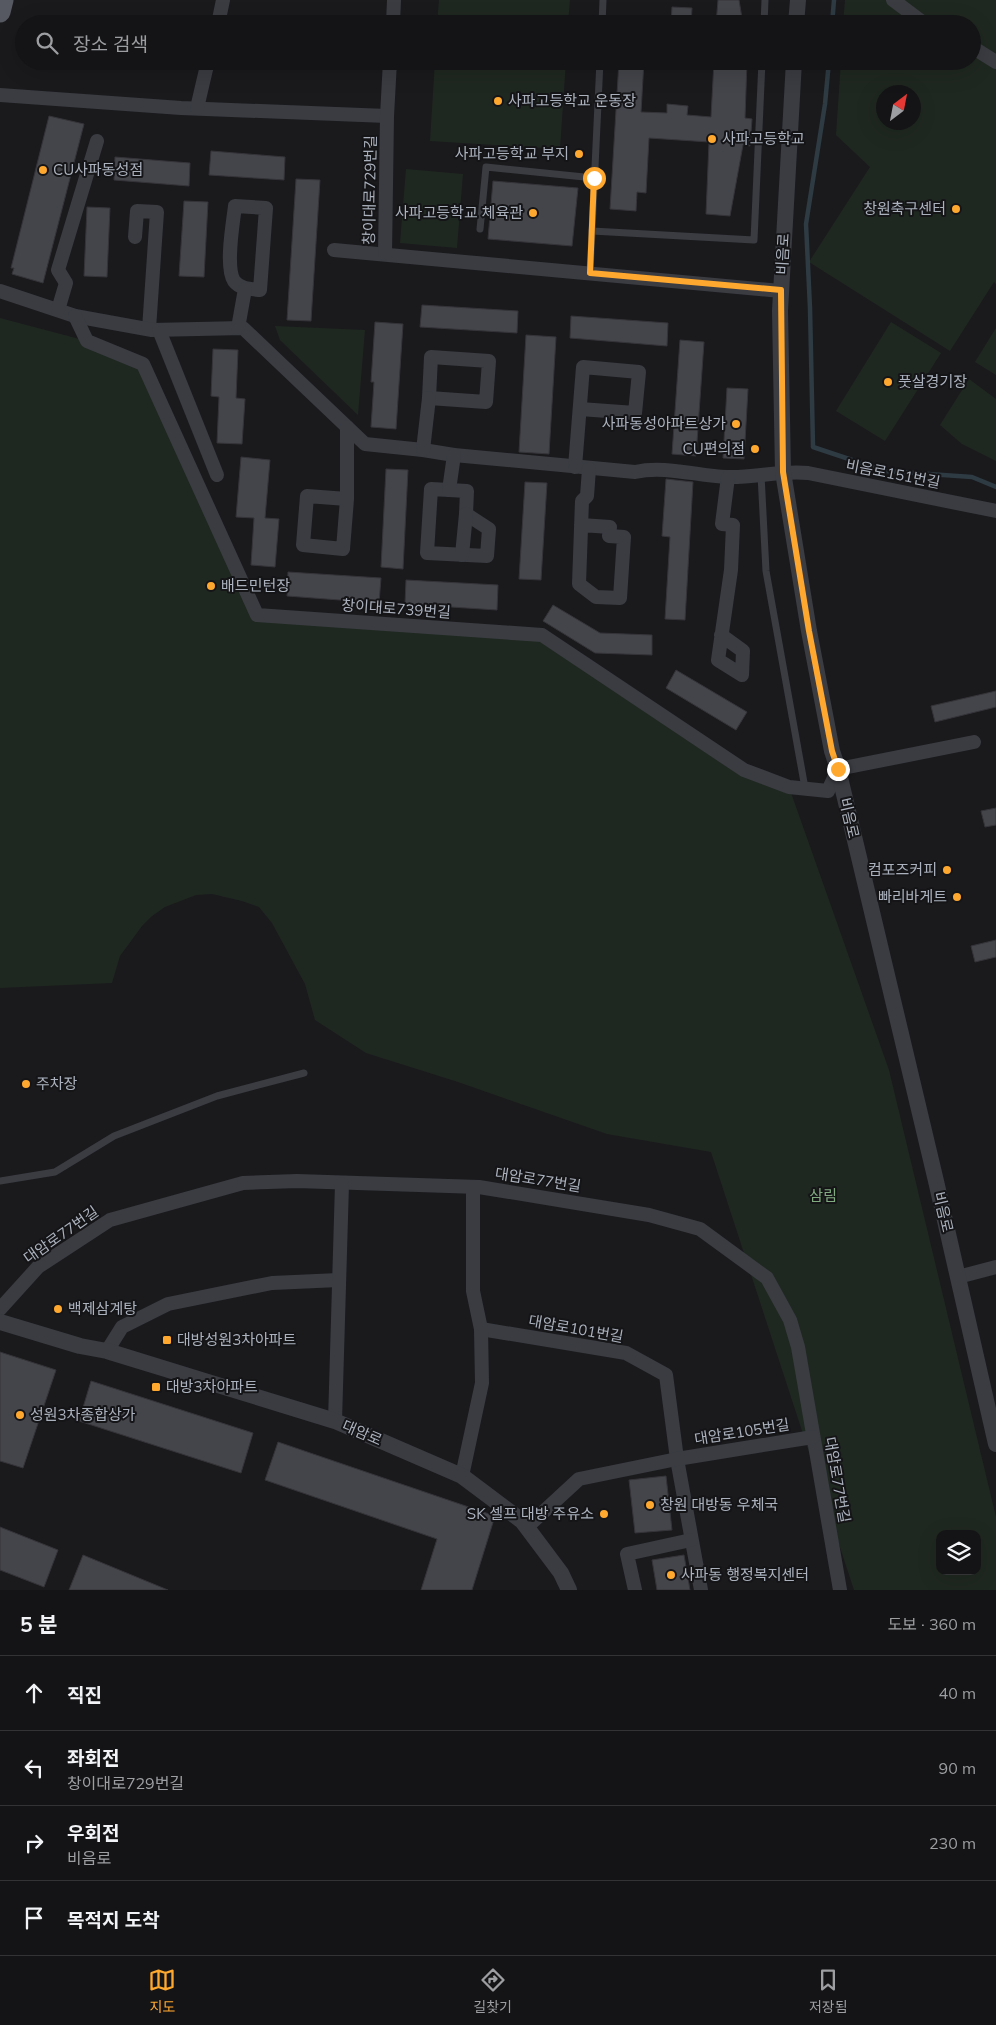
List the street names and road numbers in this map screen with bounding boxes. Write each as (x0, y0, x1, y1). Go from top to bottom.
street label: 창이대로729번길 (359, 135, 380, 245)
street label: 비음로 (772, 233, 793, 275)
street label: 비음로151번길 (844, 455, 942, 492)
street label: 창이대로739번길 (341, 595, 451, 622)
street label: 비음로 (836, 796, 863, 840)
street label: 대암로77번길 (494, 1163, 583, 1196)
street label: 비음로 (930, 1190, 957, 1234)
street label: 대암로77번길 (20, 1202, 102, 1267)
street label: 대암로101번길 (527, 1311, 625, 1346)
street label: 대암로105번길 (693, 1415, 791, 1448)
street label: 대암로 (339, 1416, 385, 1449)
street label: 대암로77번길 (821, 1435, 854, 1524)

